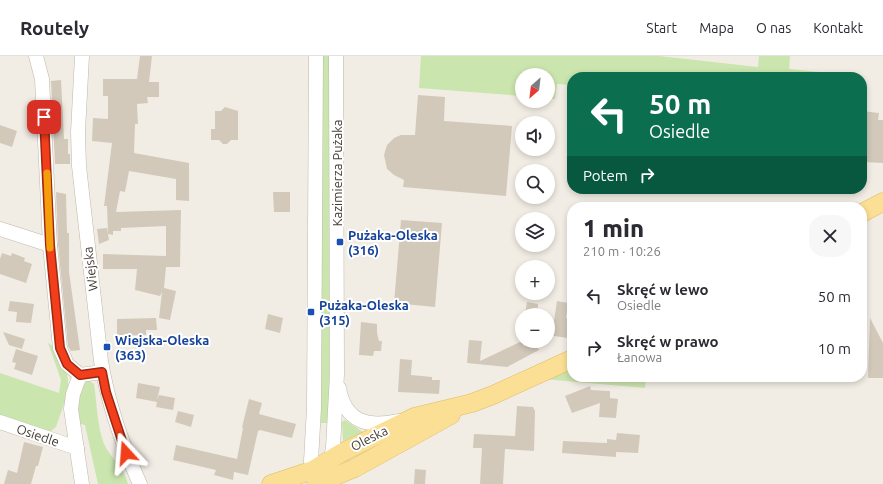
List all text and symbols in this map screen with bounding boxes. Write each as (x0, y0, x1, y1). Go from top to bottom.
text: Routely (20, 17, 89, 39)
text: Start (646, 20, 677, 36)
text: Mapa (699, 20, 734, 36)
text: O nas (756, 20, 791, 36)
text: Kontakt (813, 20, 863, 36)
north arrow (515, 68, 555, 108)
map controls (515, 68, 555, 348)
icon: left (583, 88, 635, 140)
text: 50 m (649, 88, 711, 119)
pin (27, 100, 61, 134)
icon: arrive (33, 106, 55, 128)
button: sound (515, 116, 555, 156)
street label: Kazimierza Pużaka (330, 120, 344, 226)
text: Osiedle (649, 121, 710, 141)
button: search (515, 164, 555, 204)
icon: right (636, 164, 658, 186)
text: Potem (583, 167, 628, 184)
button: layers (515, 212, 555, 252)
text: 1 min (583, 215, 644, 242)
button: close (809, 215, 851, 257)
place label: Pużaka-Oleska (316) (348, 228, 438, 258)
marker: Pużaka-Oleska (316) (335, 237, 345, 247)
text: 210 m · 10:26 (583, 244, 661, 258)
street label: Wiejska (80, 246, 100, 292)
button: + (515, 260, 555, 300)
text: Skręć w lewo (617, 281, 709, 298)
icon: left (583, 285, 605, 307)
text: 50 m (818, 288, 851, 305)
place label: Pużaka-Oleska (315) (319, 298, 409, 328)
text: Osiedle (617, 298, 661, 312)
marker: Pużaka-Oleska (315) (306, 307, 316, 317)
button: − (515, 308, 555, 348)
place label: Wiejska-Oleska (363) (115, 333, 209, 363)
text: Skręć w prawo (617, 333, 719, 350)
icon: right (583, 337, 605, 359)
text: 10 m (818, 340, 851, 357)
marker: Wiejska-Oleska (363) (102, 342, 112, 352)
text: Łanowa (617, 350, 662, 364)
street label: Osiedle (15, 421, 61, 449)
street label: Oleska (348, 423, 390, 453)
position arrow (105, 432, 147, 474)

